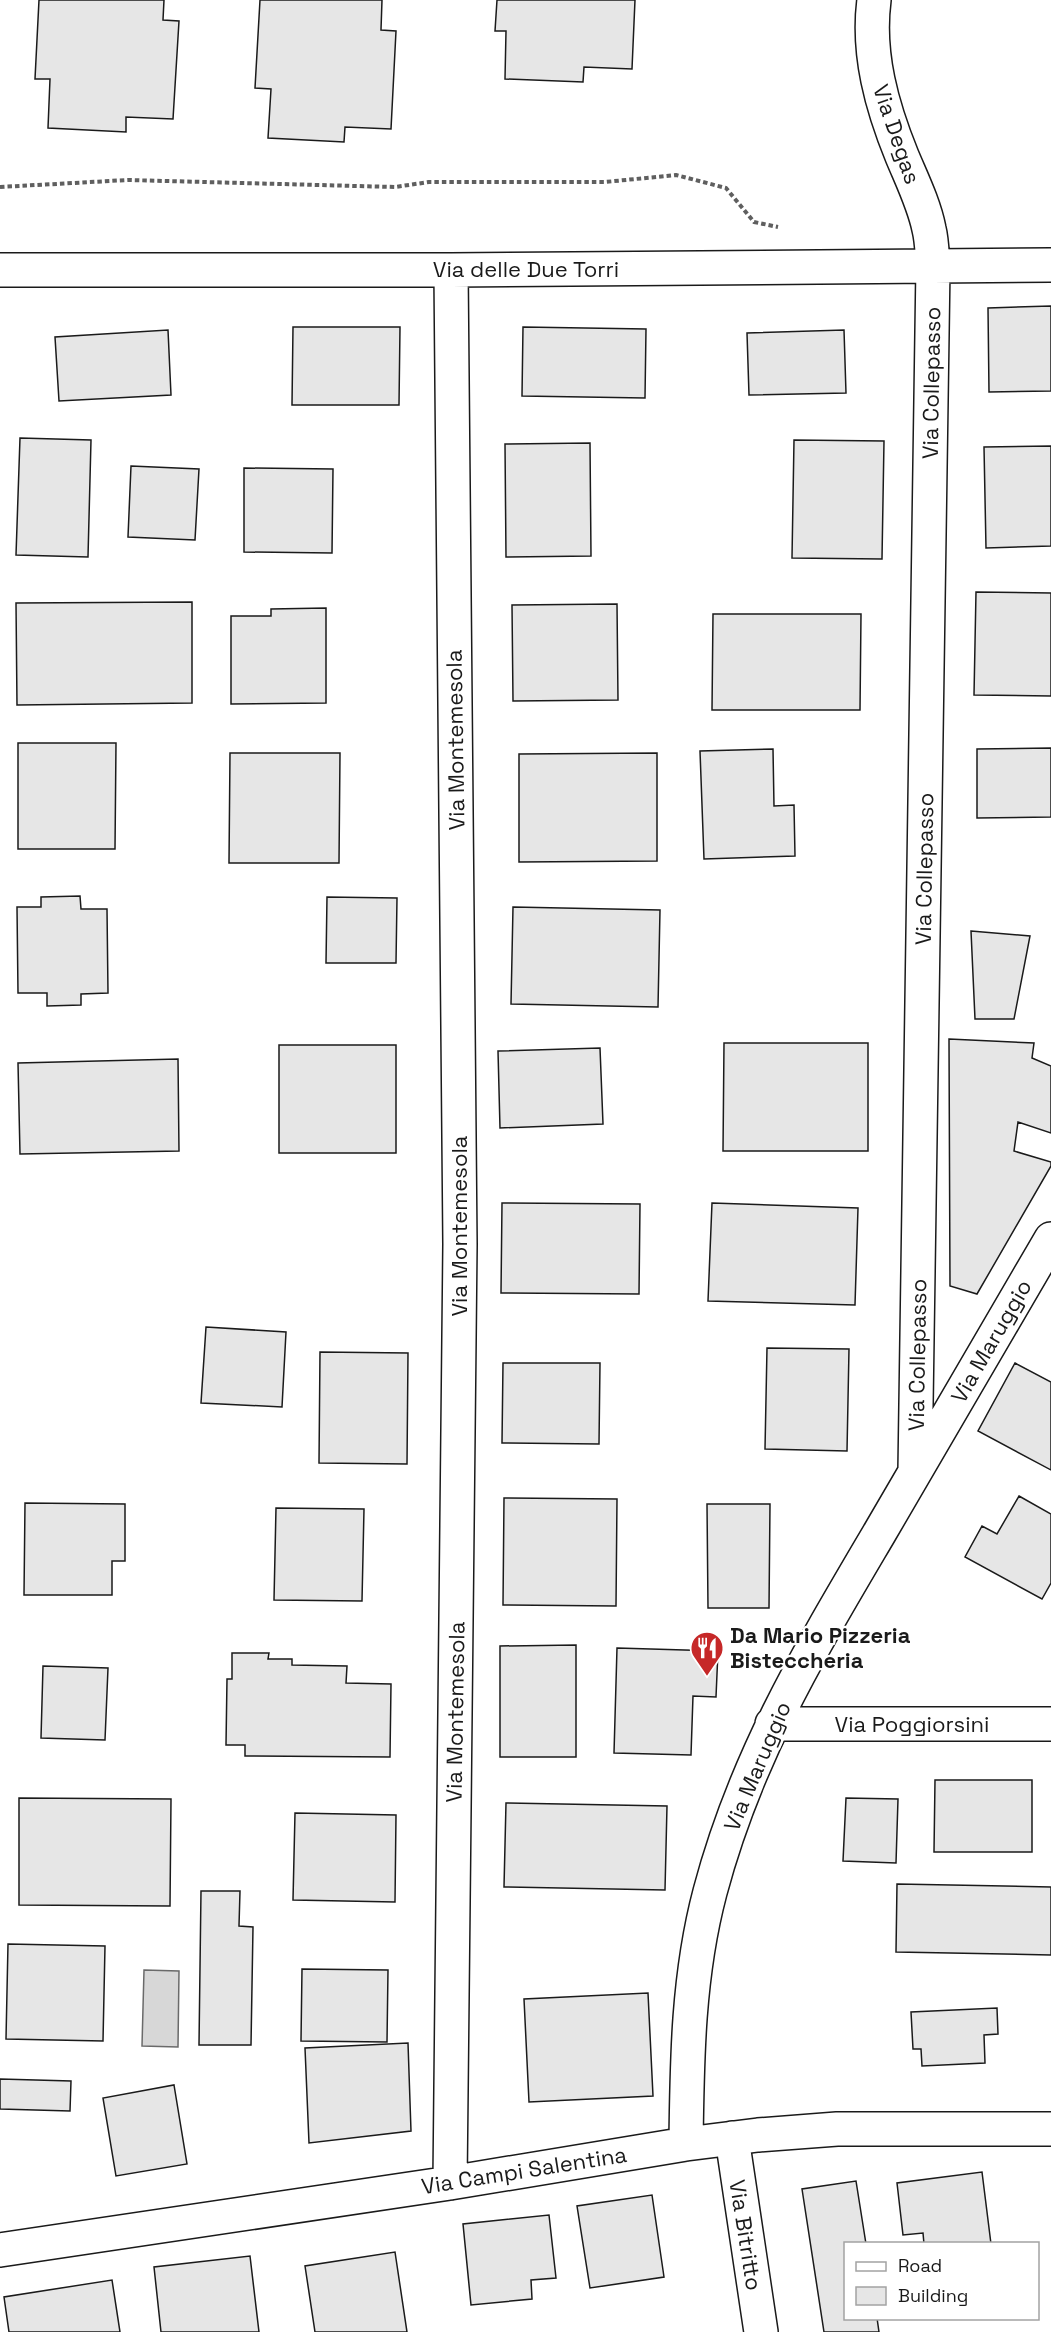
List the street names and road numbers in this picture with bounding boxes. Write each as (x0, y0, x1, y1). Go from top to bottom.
street label: Via Degas (867, 81, 927, 187)
street label: Via delle Due Torri (433, 255, 619, 283)
street label: Via Collepasso (916, 307, 946, 459)
street label: Via Montemesola (439, 649, 471, 831)
street label: Via Collepasso (909, 793, 939, 945)
street label: Via Montemesola (445, 1135, 473, 1317)
street label: Via Maruggio (944, 1274, 1038, 1408)
street label: Via Collepasso (902, 1279, 932, 1431)
street label: Via Montemesola (439, 1621, 471, 1803)
street label: Via Maruggio (717, 1697, 797, 1835)
street label: Via Poggiorsini (835, 1710, 989, 1738)
street label: Via Campi Salentina (419, 2140, 629, 2200)
street label: Via Bitritto (723, 2178, 769, 2292)

